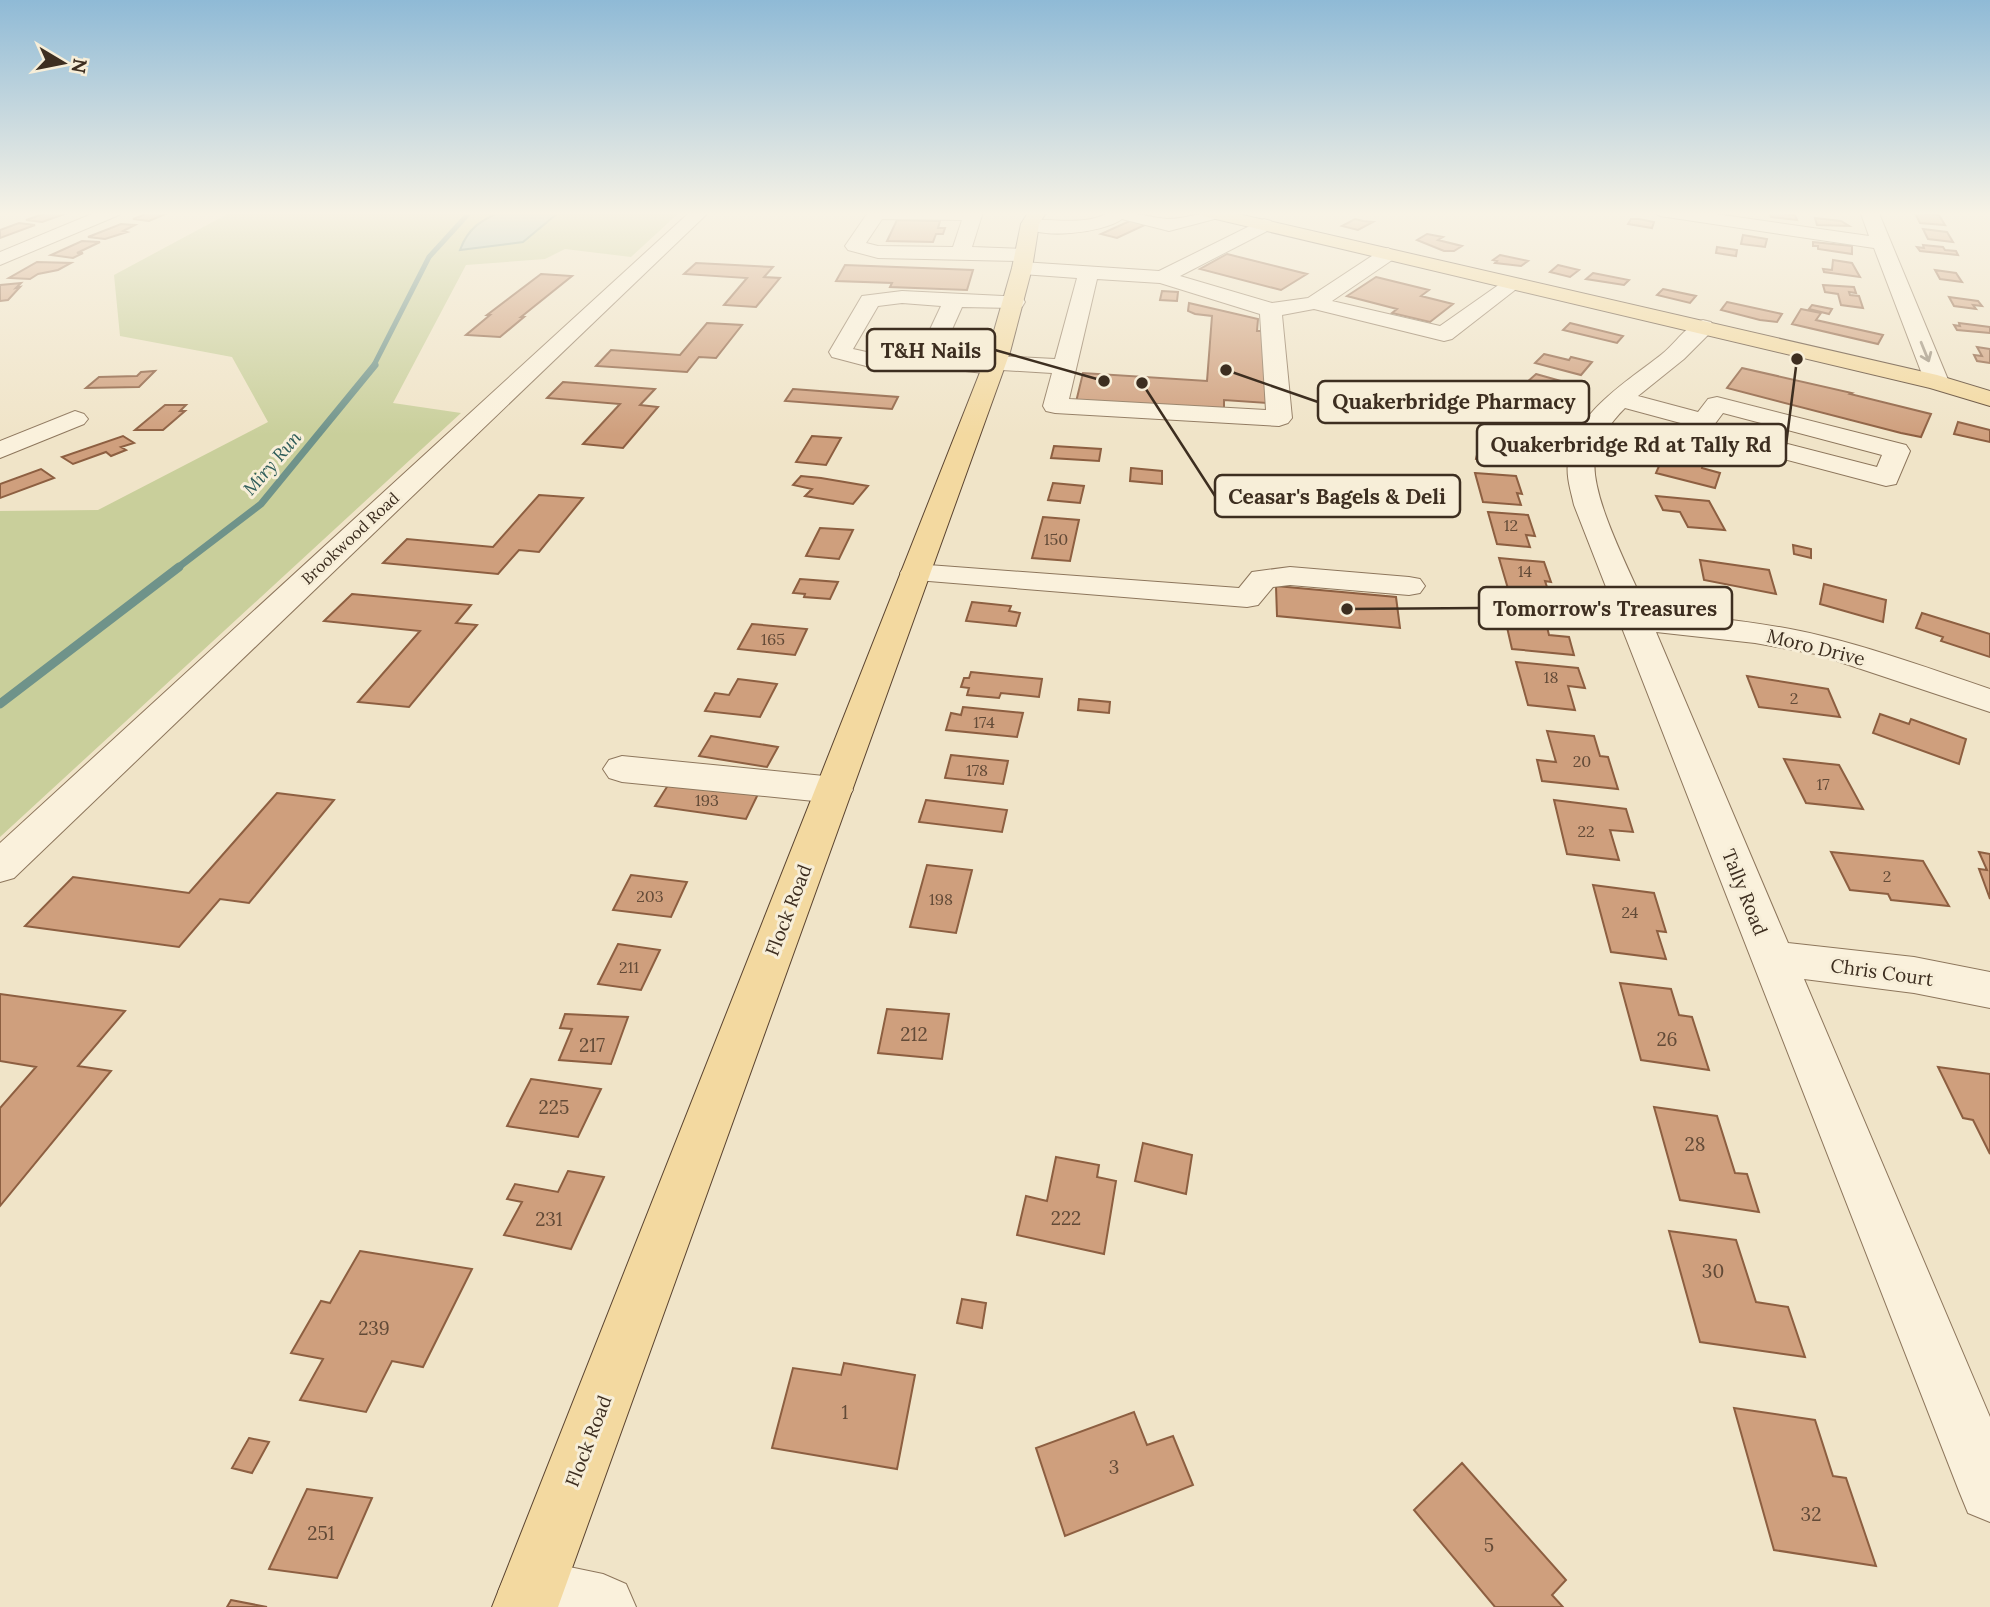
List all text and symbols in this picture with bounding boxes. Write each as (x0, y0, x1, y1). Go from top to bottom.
north arrow (28, 28, 98, 98)
text: N (67, 57, 93, 76)
callout: T&H Nails (867, 329, 995, 371)
text: T&H Nails (881, 337, 981, 364)
one-way arrow (1920, 340, 1933, 362)
callout: Quakerbridge Pharmacy (1318, 381, 1589, 423)
text: Quakerbridge Pharmacy (1332, 388, 1576, 415)
callout: Quakerbridge Rd at Tally Rd (1477, 424, 1786, 466)
water label: Miry Run (238, 426, 306, 500)
text: Quakerbridge Rd at Tally Rd (1490, 431, 1772, 458)
callout: Ceasar's Bagels & Deli (1215, 475, 1460, 517)
text: Ceasar's Bagels & Deli (1228, 483, 1446, 510)
street label: Brookwood Road (297, 487, 403, 588)
house number: 12 (1504, 515, 1518, 535)
house number: 150 (1044, 529, 1068, 549)
house number: 14 (1518, 561, 1533, 581)
callout: Tomorrow's Treasures (1479, 587, 1732, 629)
text: Tomorrow's Treasures (1493, 595, 1717, 622)
street label: Moro Drive (1765, 623, 1867, 671)
house number: 165 (761, 629, 785, 649)
house number: 18 (1544, 667, 1558, 687)
house number: 2 (1790, 688, 1798, 708)
house number: 174 (973, 712, 995, 732)
house number: 20 (1573, 751, 1591, 771)
house number: 178 (966, 760, 988, 780)
house number: 17 (1816, 774, 1830, 794)
house number: 193 (695, 790, 719, 810)
house number: 22 (1577, 821, 1595, 841)
street label: Tally Road (1717, 845, 1773, 939)
street label: Flock Road (760, 861, 816, 959)
house number: 2 (1883, 866, 1891, 886)
house number: 203 (636, 886, 664, 906)
house number: 198 (929, 889, 953, 909)
house number: 24 (1622, 902, 1639, 922)
street label: Chris Court (1829, 953, 1936, 991)
house number: 211 (619, 957, 639, 977)
house number: 212 (900, 1022, 928, 1046)
house number: 26 (1656, 1027, 1678, 1051)
house number: 217 (579, 1033, 605, 1057)
house number: 225 (539, 1095, 569, 1119)
house number: 28 (1685, 1132, 1705, 1156)
house number: 222 (1051, 1206, 1081, 1230)
house number: 231 (535, 1207, 563, 1231)
house number: 30 (1702, 1259, 1724, 1283)
house number: 239 (358, 1316, 390, 1340)
street label: Flock Road (560, 1392, 616, 1490)
house number: 1 (842, 1400, 849, 1424)
house number: 3 (1109, 1455, 1119, 1479)
house number: 32 (1801, 1502, 1821, 1526)
house number: 251 (307, 1521, 335, 1545)
house number: 5 (1484, 1533, 1494, 1557)

